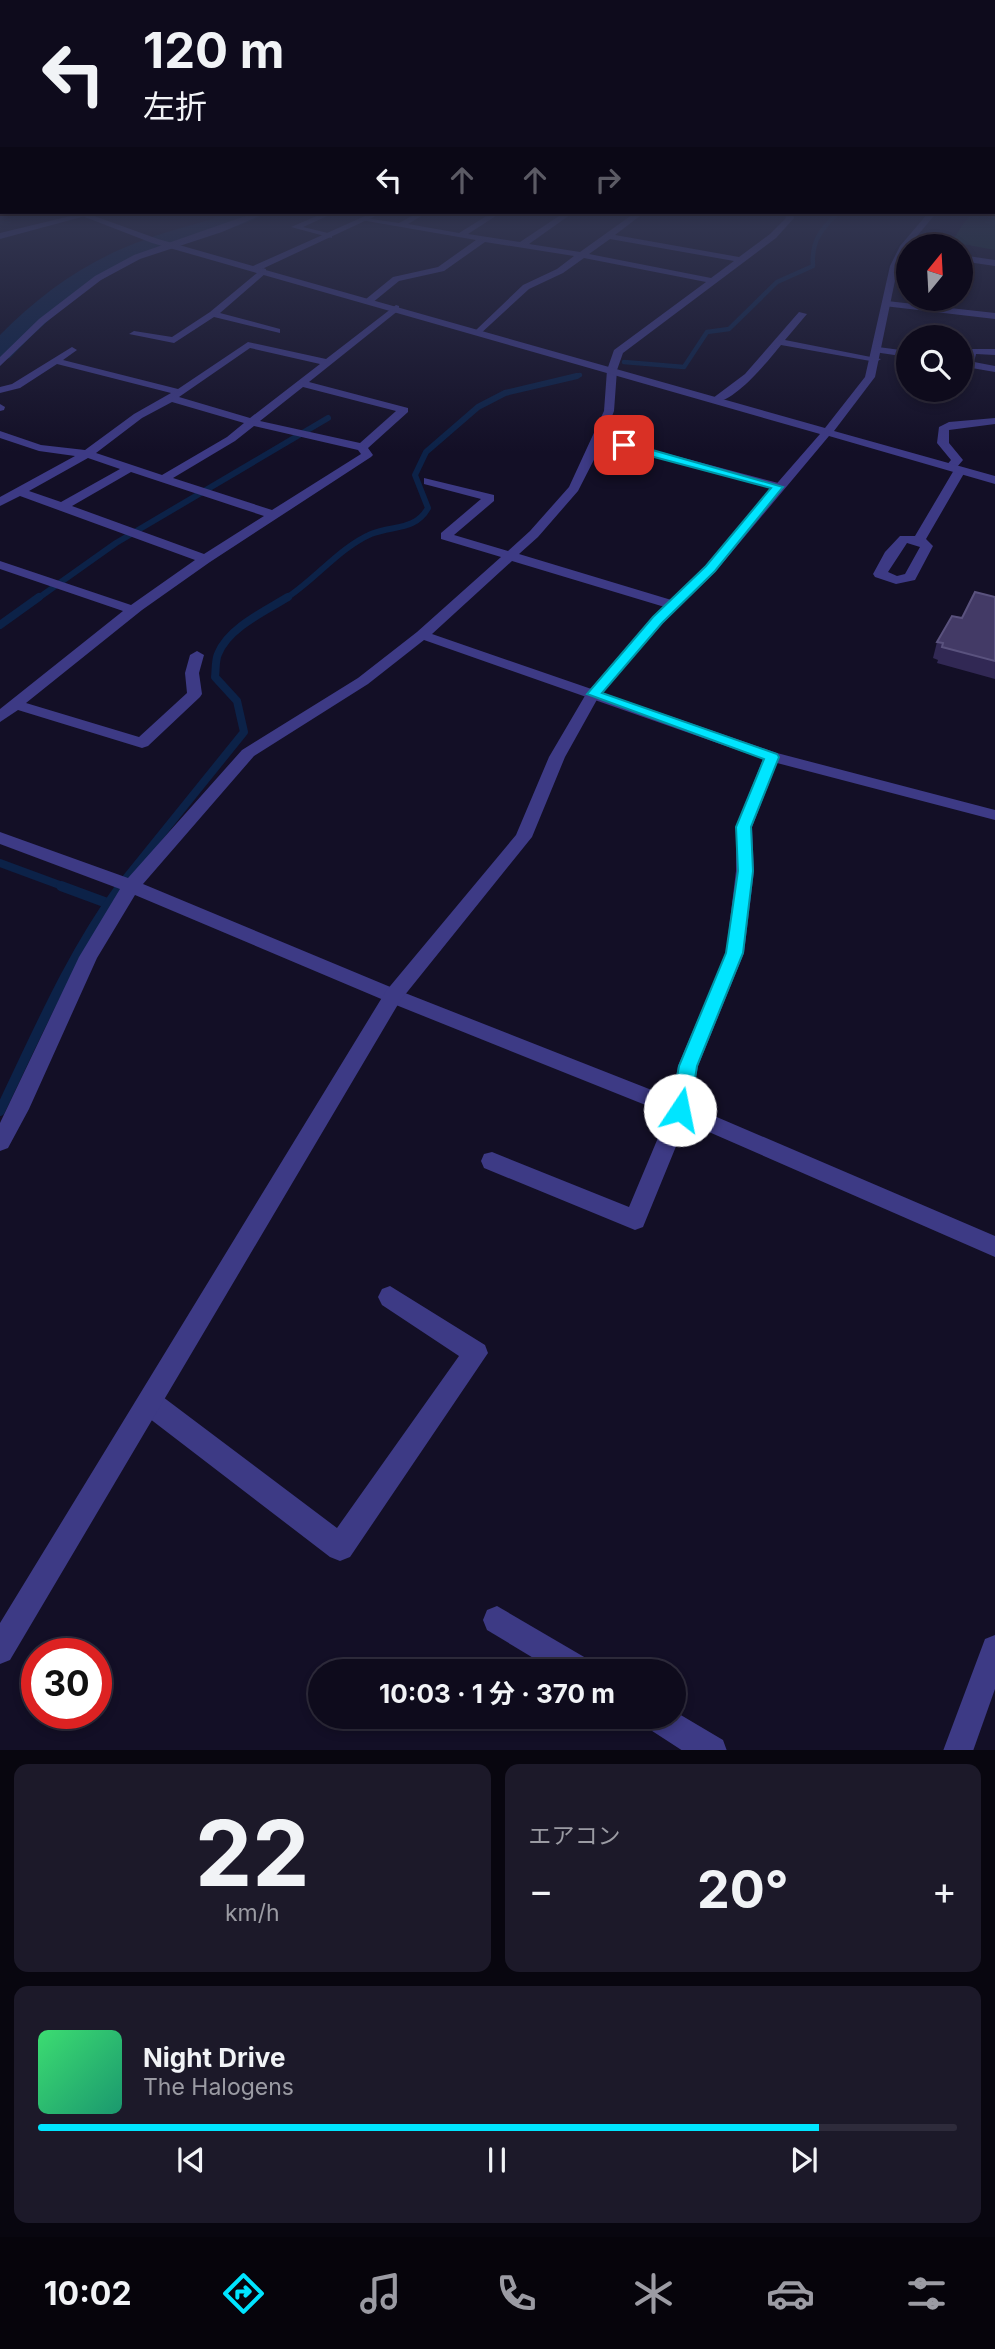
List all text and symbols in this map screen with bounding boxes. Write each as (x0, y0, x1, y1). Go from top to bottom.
text: 120 m (143, 21, 284, 80)
icon: left (28, 28, 119, 119)
text: 左折 (143, 87, 207, 126)
icon: left (370, 161, 408, 199)
icon: ahead (443, 161, 481, 199)
icon: ahead (516, 161, 554, 199)
icon: right (589, 161, 627, 199)
north arrow (896, 234, 973, 312)
map controls (896, 234, 973, 402)
button: search (896, 325, 973, 402)
pin (594, 415, 654, 475)
icon: arrive (605, 426, 643, 464)
position arrow (643, 1073, 717, 1147)
speed limit sign: 30 (21, 1638, 112, 1729)
text: 10:03 · 1 分 · 370 m (379, 1678, 615, 1709)
text: 22 (195, 1798, 310, 1908)
text: エアコン (529, 1822, 621, 1850)
text: 20° (697, 1858, 789, 1921)
text: − (529, 1867, 554, 1913)
text: + (932, 1867, 957, 1913)
text: km/h (225, 1899, 280, 1927)
text: Night Drive (143, 2042, 285, 2073)
text: The Halogens (143, 2073, 294, 2101)
icon: previous (172, 2141, 210, 2179)
icon: pause (478, 2141, 516, 2179)
icon: next (785, 2141, 823, 2179)
icon: directions (219, 2269, 268, 2318)
icon: music (356, 2269, 405, 2318)
icon: phone (492, 2269, 541, 2318)
icon: climate (629, 2269, 678, 2318)
icon: car (766, 2269, 815, 2318)
icon: filters (902, 2269, 951, 2318)
text: 10:02 (44, 2274, 132, 2313)

